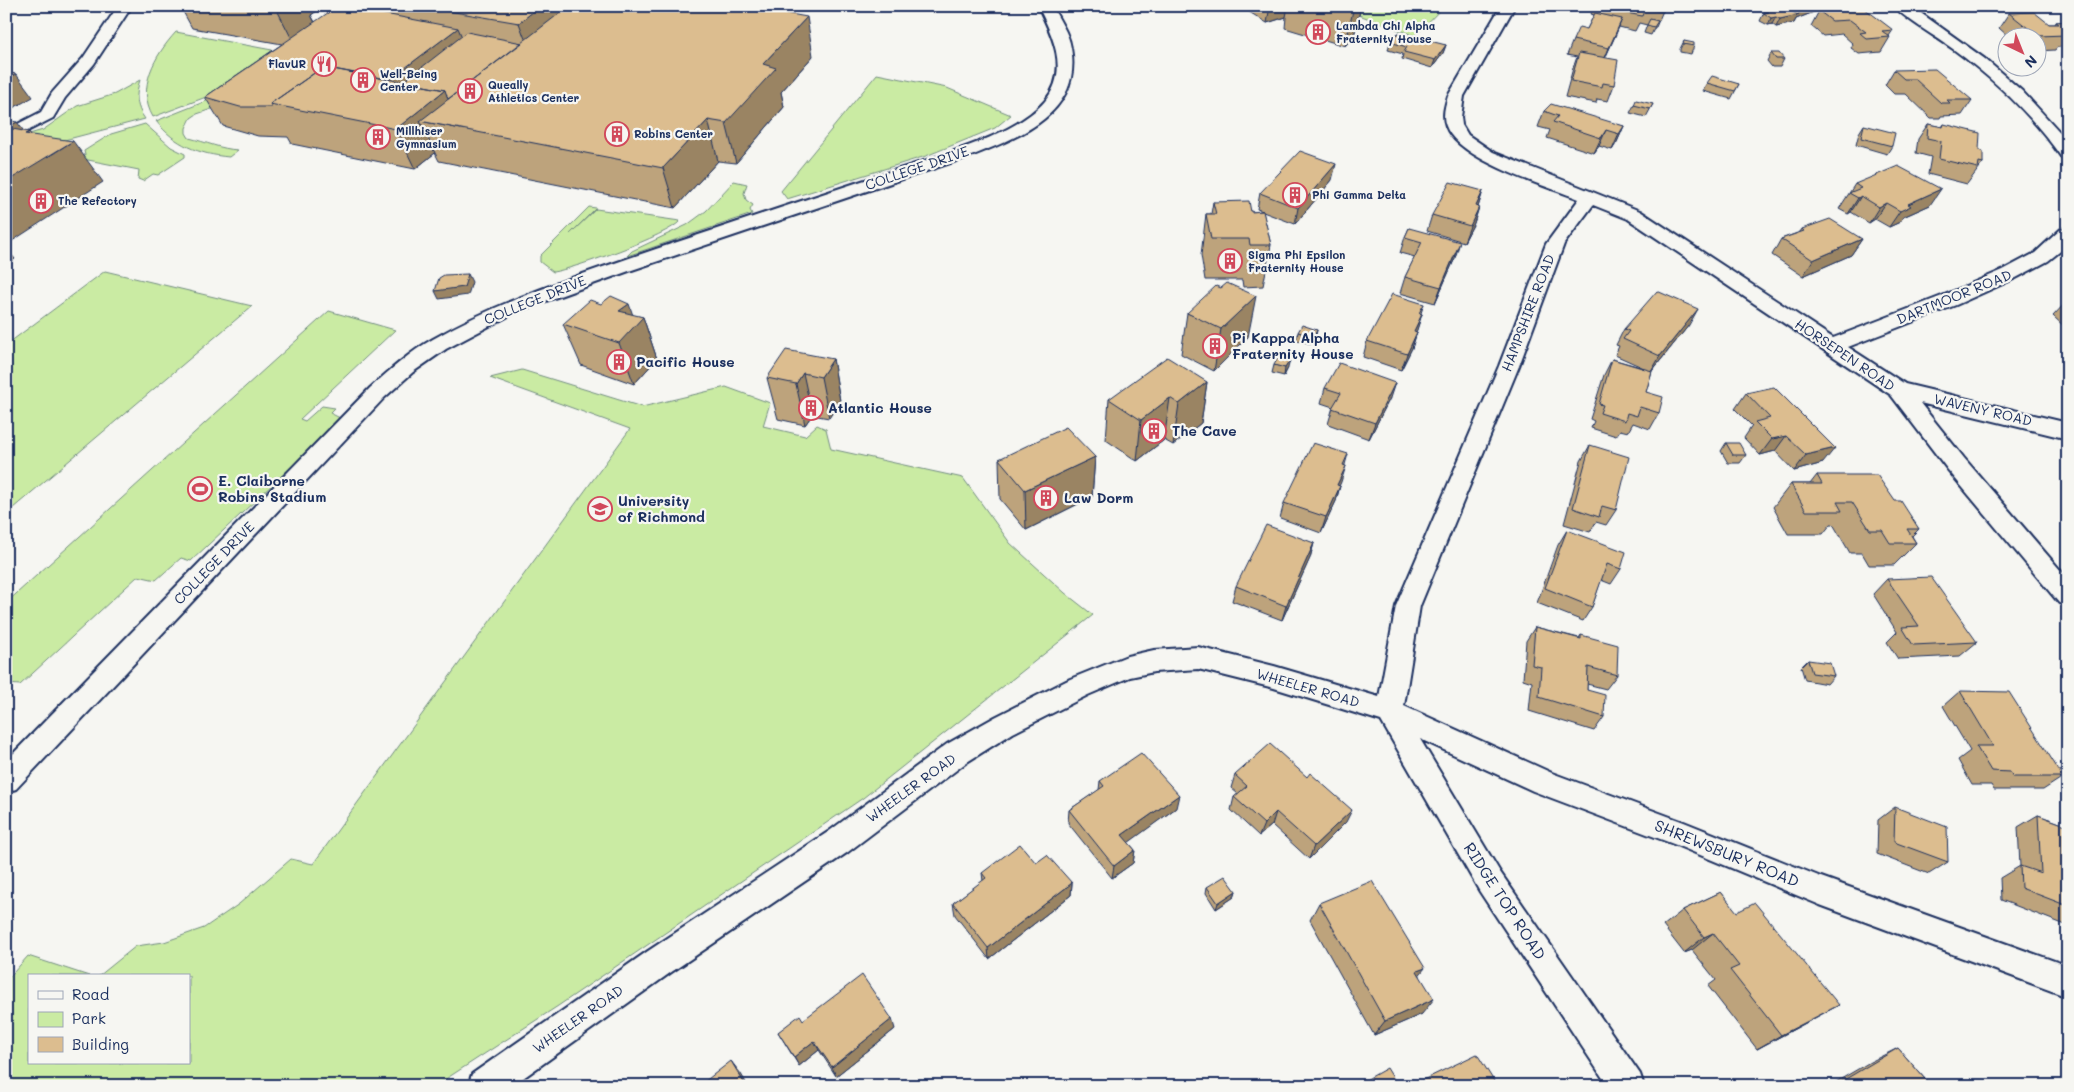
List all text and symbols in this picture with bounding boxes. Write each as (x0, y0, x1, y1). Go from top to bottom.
place label: Lambda Chi Alpha Fraternity House (1336, 18, 1436, 46)
building icon: Lambda Chi Alpha Fraternity House (1305, 19, 1331, 45)
north arrow (1996, 28, 2046, 78)
restaurant icon: FlavUR (311, 51, 337, 77)
text: N (2021, 51, 2042, 72)
place label: FlavUR (268, 56, 306, 71)
place label: Well-Being Center (380, 66, 438, 94)
building icon: Well-Being Center (350, 67, 376, 93)
place label: Queally Athletics Center (488, 77, 580, 105)
building icon: Queally Athletics Center (457, 78, 483, 104)
building icon: Robins Center (604, 121, 630, 147)
place label: Millhiser Gymnasium (396, 123, 457, 151)
building icon: Millhiser Gymnasium (365, 124, 391, 150)
place label: Robins Center (634, 126, 713, 141)
street label: COLLEGE DRIVE (862, 141, 971, 194)
building icon: Phi Gamma Delta (1282, 182, 1308, 208)
place label: Phi Gamma Delta (1312, 187, 1406, 202)
building icon: The Refectory (28, 188, 54, 214)
place label: The Refectory (58, 193, 137, 208)
place label: Sigma Phi Epsilon Fraternity House (1248, 247, 1345, 275)
building icon: Sigma Phi Epsilon Fraternity House (1217, 248, 1243, 274)
street label: HAMPSHIRE ROAD (1496, 251, 1559, 374)
street label: DARTMOOR ROAD (1894, 265, 2014, 328)
street label: COLLEGE DRIVE (481, 270, 589, 329)
street label: HORSEPEN ROAD (1792, 314, 1899, 395)
place label: Pi Kappa Alpha Fraternity House (1232, 328, 1354, 363)
building icon: Pi Kappa Alpha Fraternity House (1202, 333, 1228, 359)
building icon: Pacific House (606, 349, 632, 375)
place label: Pacific House (636, 352, 735, 371)
street label: WAVENY ROAD (1932, 389, 2034, 430)
building icon: Atlantic House (798, 395, 824, 421)
place label: Atlantic House (828, 398, 932, 417)
building icon: The Cave (1141, 418, 1167, 444)
place label: The Cave (1172, 421, 1237, 440)
place label: E. Claiborne Robins Stadium (218, 471, 326, 506)
sports icon: E. Claiborne Robins Stadium (187, 476, 213, 502)
building icon: Law Dorm (1033, 485, 1059, 511)
place label: Law Dorm (1064, 488, 1133, 507)
place label: University of Richmond (618, 491, 705, 526)
school or university icon: University of Richmond (587, 496, 613, 522)
street label: COLLEGE DRIVE (169, 517, 258, 608)
street label: WHEELER ROAD (1254, 664, 1362, 711)
street label: WHEELER ROAD (862, 749, 959, 827)
street label: SHREWSBURY ROAD (1652, 814, 1803, 891)
street label: RIDGE TOP ROAD (1460, 838, 1551, 963)
legend (28, 974, 190, 1064)
street label: WHEELER ROAD (529, 980, 627, 1057)
text: Road (72, 984, 109, 1004)
text: Park (72, 1008, 106, 1028)
text: Building (72, 1034, 129, 1054)

